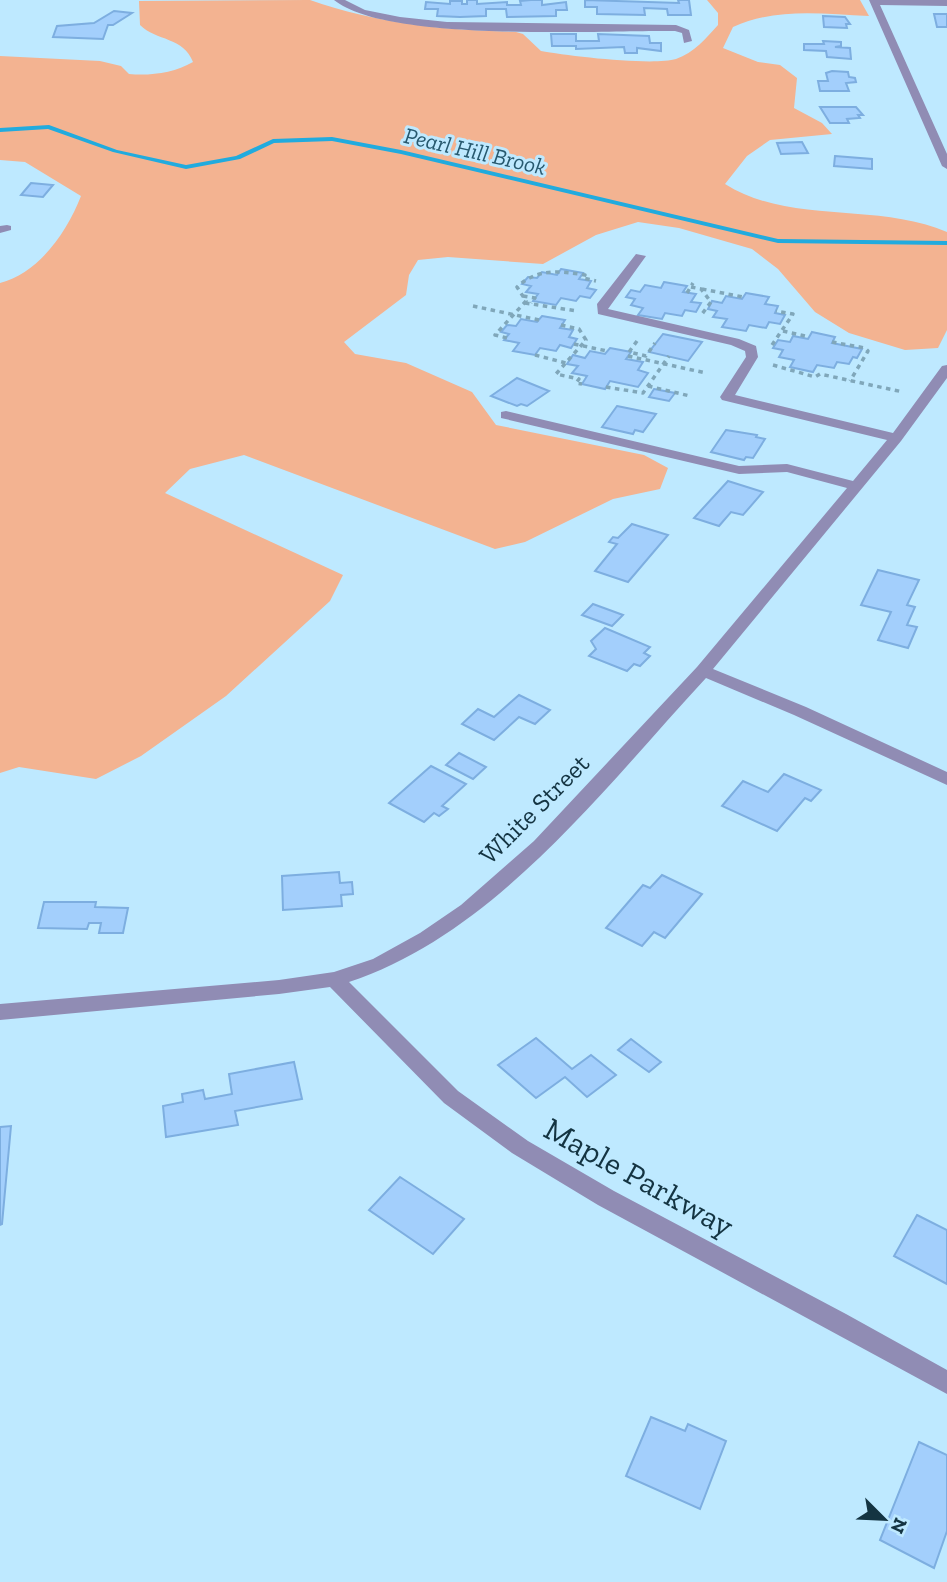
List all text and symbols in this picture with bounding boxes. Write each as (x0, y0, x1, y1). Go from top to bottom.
water label: Pearl Hill Brook (401, 121, 549, 181)
street label: White Street (472, 747, 596, 871)
street label: Maple Parkway (538, 1109, 741, 1245)
north arrow (849, 1484, 919, 1554)
text: N (886, 1514, 913, 1537)

